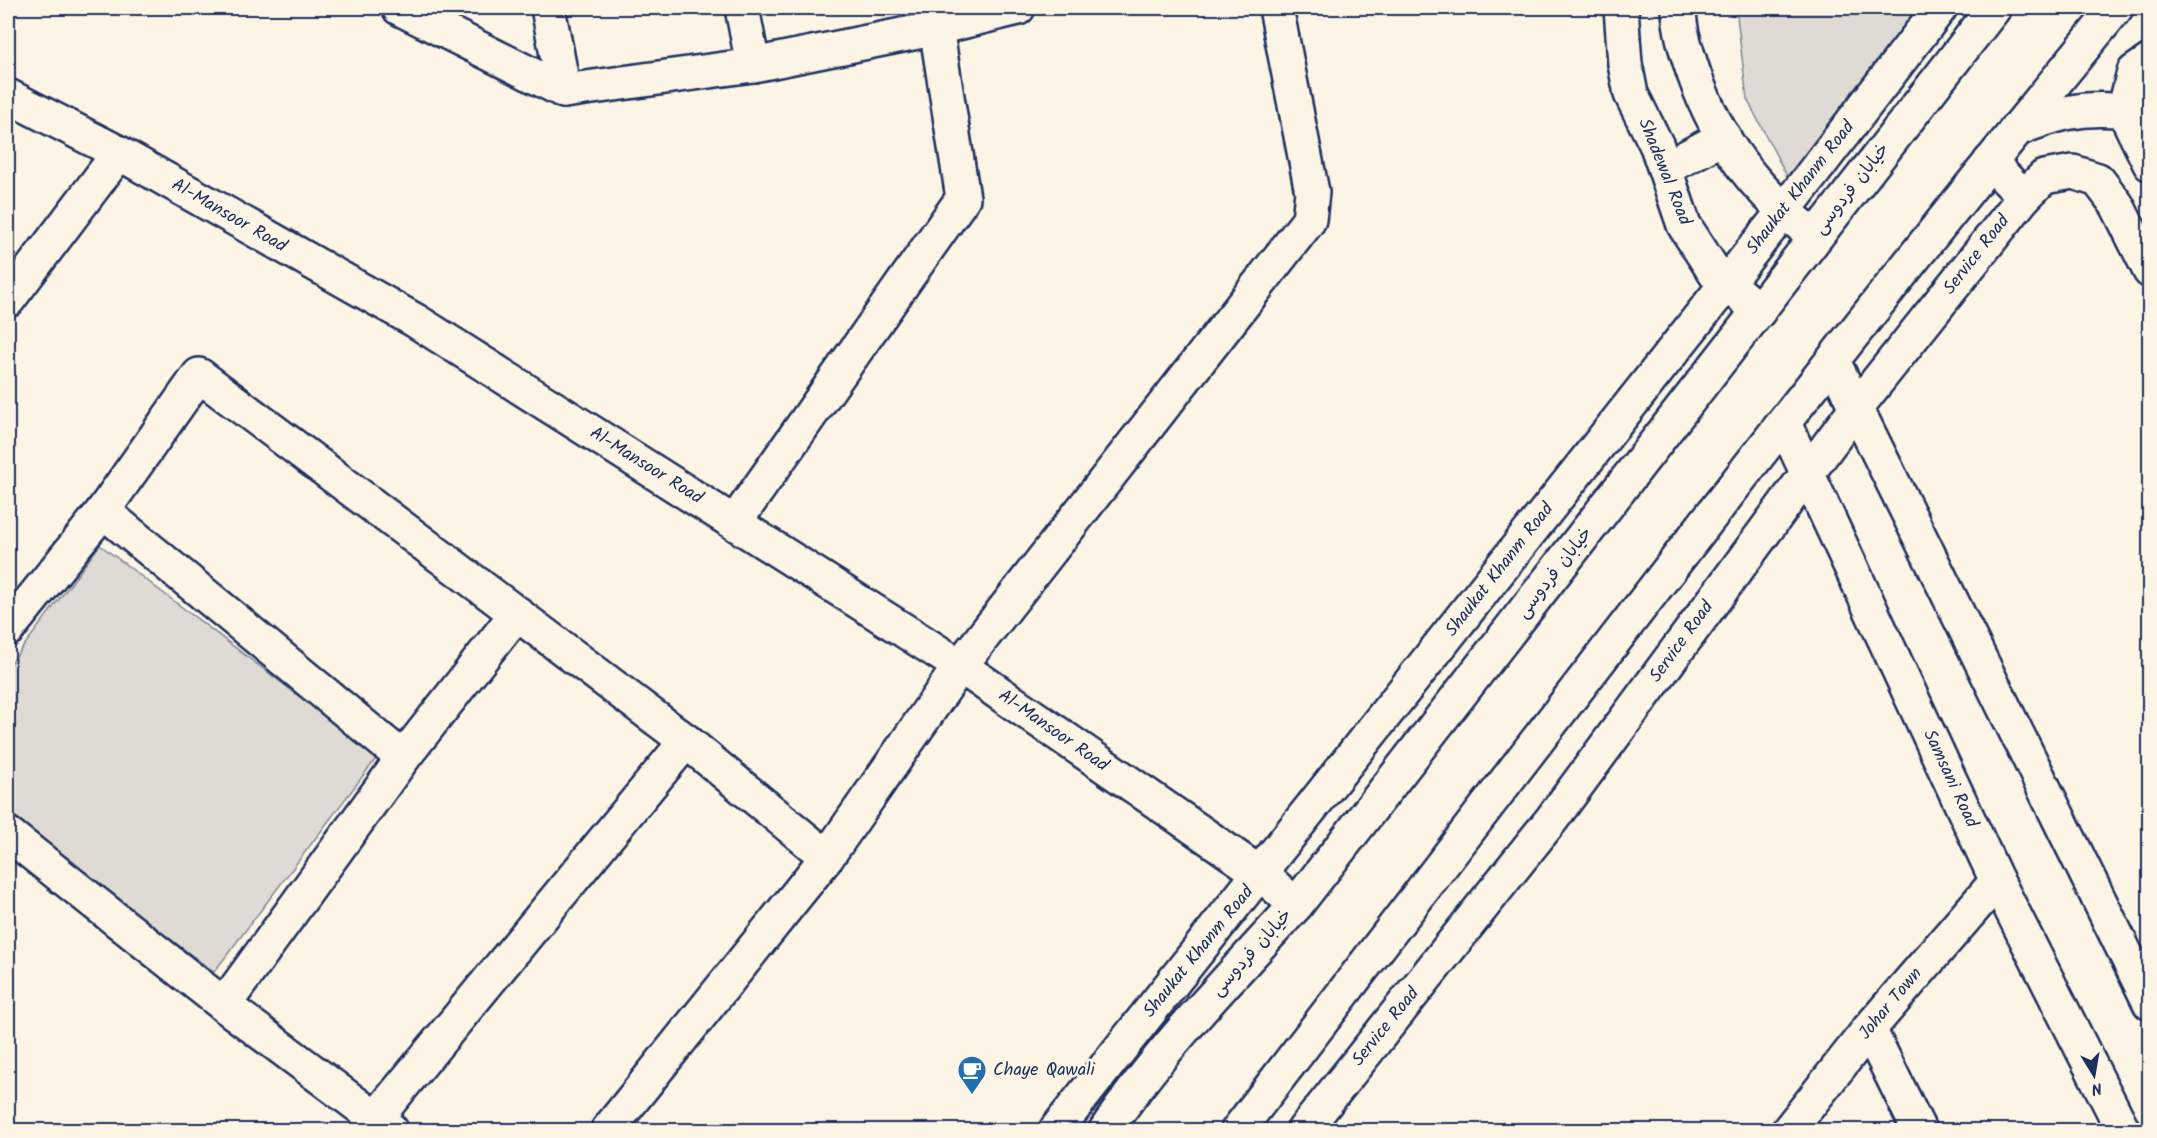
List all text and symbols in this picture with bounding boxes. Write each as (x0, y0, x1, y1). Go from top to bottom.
street label: Shadewal Road (1629, 114, 1699, 231)
street label: Shaukat Khanm Road (1739, 114, 1863, 261)
street label: خیابان فردوسی (1807, 137, 1897, 241)
street label: Al-Mansoor Road (166, 171, 293, 261)
street label: Service Road (1936, 208, 2018, 301)
street label: Al-Mansoor Road (584, 419, 709, 513)
street label: Shaukat Khanm Road (1438, 496, 1562, 643)
street label: خیابان فردوسی (1510, 521, 1600, 625)
street label: Service Road (1642, 594, 1722, 689)
street label: Al-Mansoor Road (992, 682, 1115, 780)
street label: Samsani Road (1915, 725, 1986, 834)
street label: Shaukat Khanm Road (1136, 879, 1262, 1025)
street label: خیابان فردوسی (1204, 902, 1300, 1004)
street label: Johar Town (1852, 961, 1930, 1047)
street label: Service Road (1345, 980, 1428, 1073)
north arrow (2064, 1045, 2124, 1105)
cafe icon: Chaye Qawali (956, 1054, 988, 1096)
place label: Chaye Qawali (993, 1056, 1096, 1085)
text: N (2089, 1075, 2104, 1101)

